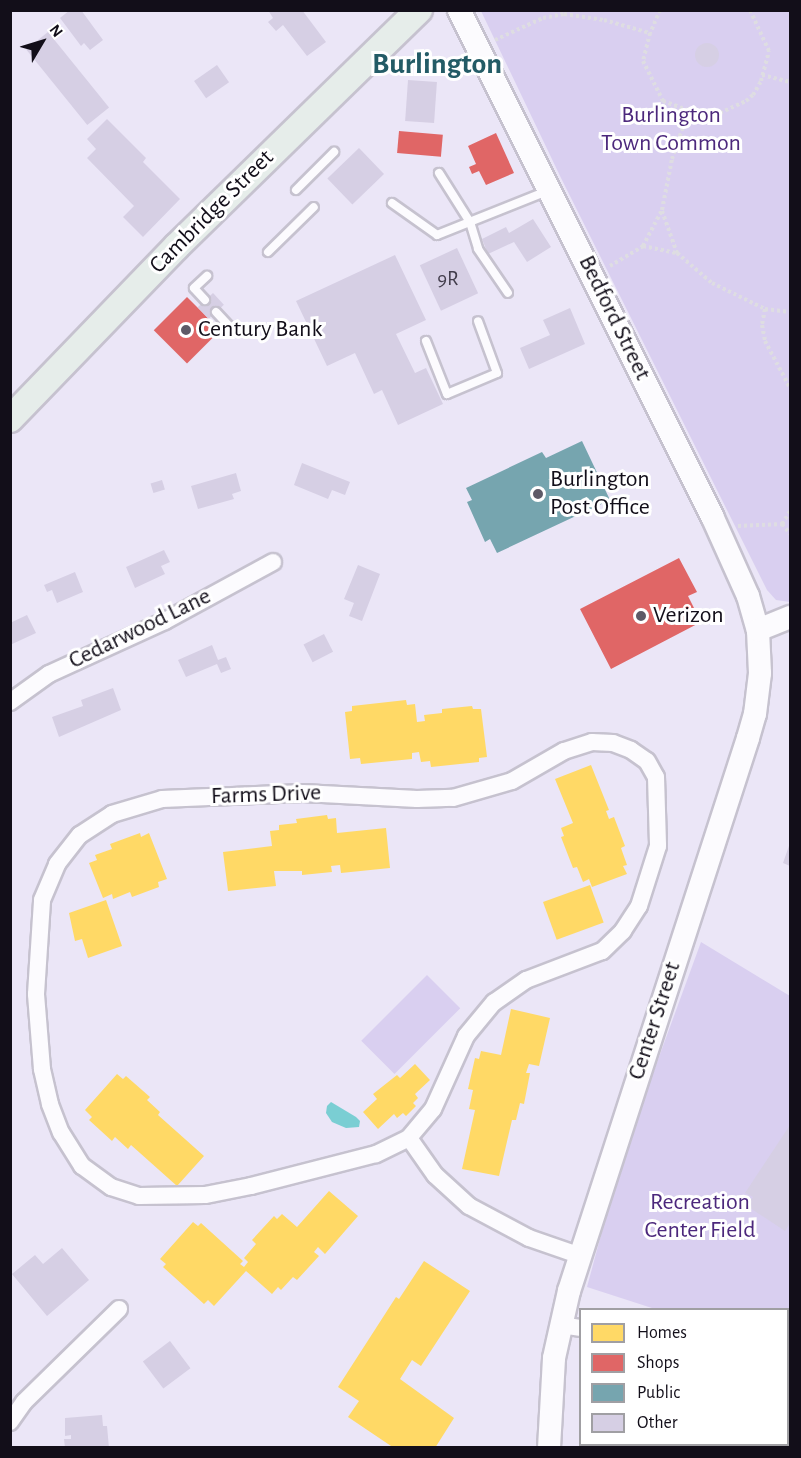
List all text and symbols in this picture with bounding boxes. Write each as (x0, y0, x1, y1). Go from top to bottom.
north arrow (12, 12, 72, 72)
text: N (46, 22, 66, 40)
district label: Burlington (372, 46, 502, 82)
park label: Burlington Town Common (601, 102, 741, 158)
street label: Cambridge Street (144, 144, 280, 280)
street label: Bedford Street (571, 251, 657, 385)
house number: 9R (437, 266, 459, 292)
place label: Century Bank (198, 316, 322, 344)
marker: Century Bank (179, 323, 193, 337)
place label: Burlington Post Office (550, 466, 650, 522)
marker: Burlington Post Office (531, 487, 545, 501)
street label: Cedarwood Lane (64, 582, 216, 676)
place label: Verizon (653, 602, 724, 630)
marker: Verizon (634, 609, 648, 623)
street label: Farms Drive (210, 779, 322, 811)
street label: Center Street (622, 959, 688, 1083)
park label: Recreation Center Field (644, 1189, 756, 1245)
legend (579, 1308, 789, 1446)
text: Homes (637, 1324, 687, 1342)
text: Shops (637, 1354, 679, 1372)
text: Public (637, 1384, 680, 1402)
text: Other (637, 1414, 678, 1432)

